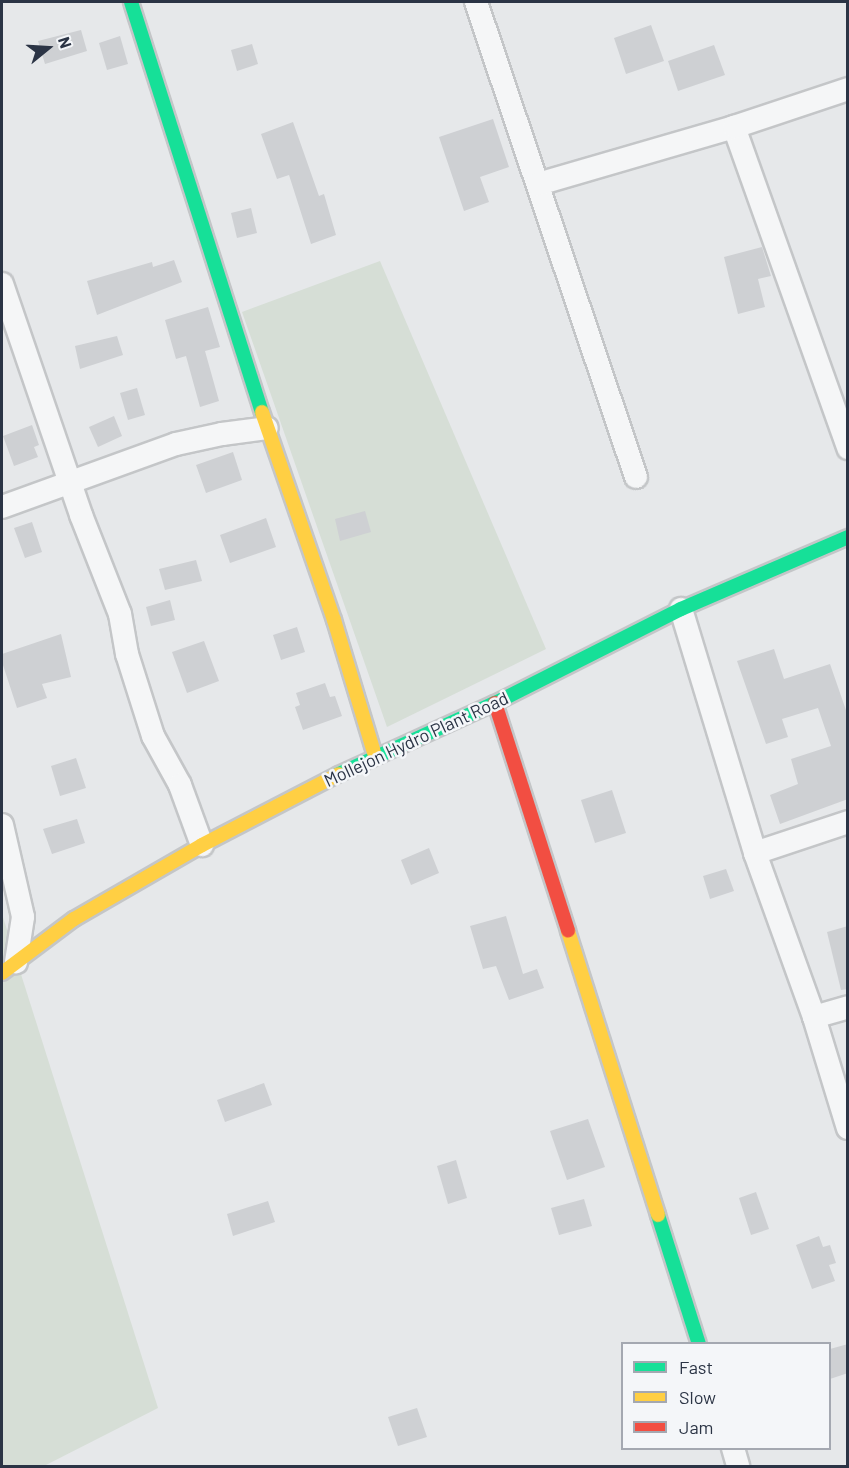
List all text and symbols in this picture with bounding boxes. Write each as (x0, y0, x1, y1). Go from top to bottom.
north arrow (18, 18, 78, 78)
text: N (55, 34, 76, 50)
street label: Mollejon Hydro Plant Road (320, 687, 512, 791)
legend (621, 1342, 831, 1450)
text: Fast (679, 1356, 713, 1378)
text: Slow (679, 1386, 716, 1408)
text: Jam (679, 1416, 713, 1438)

